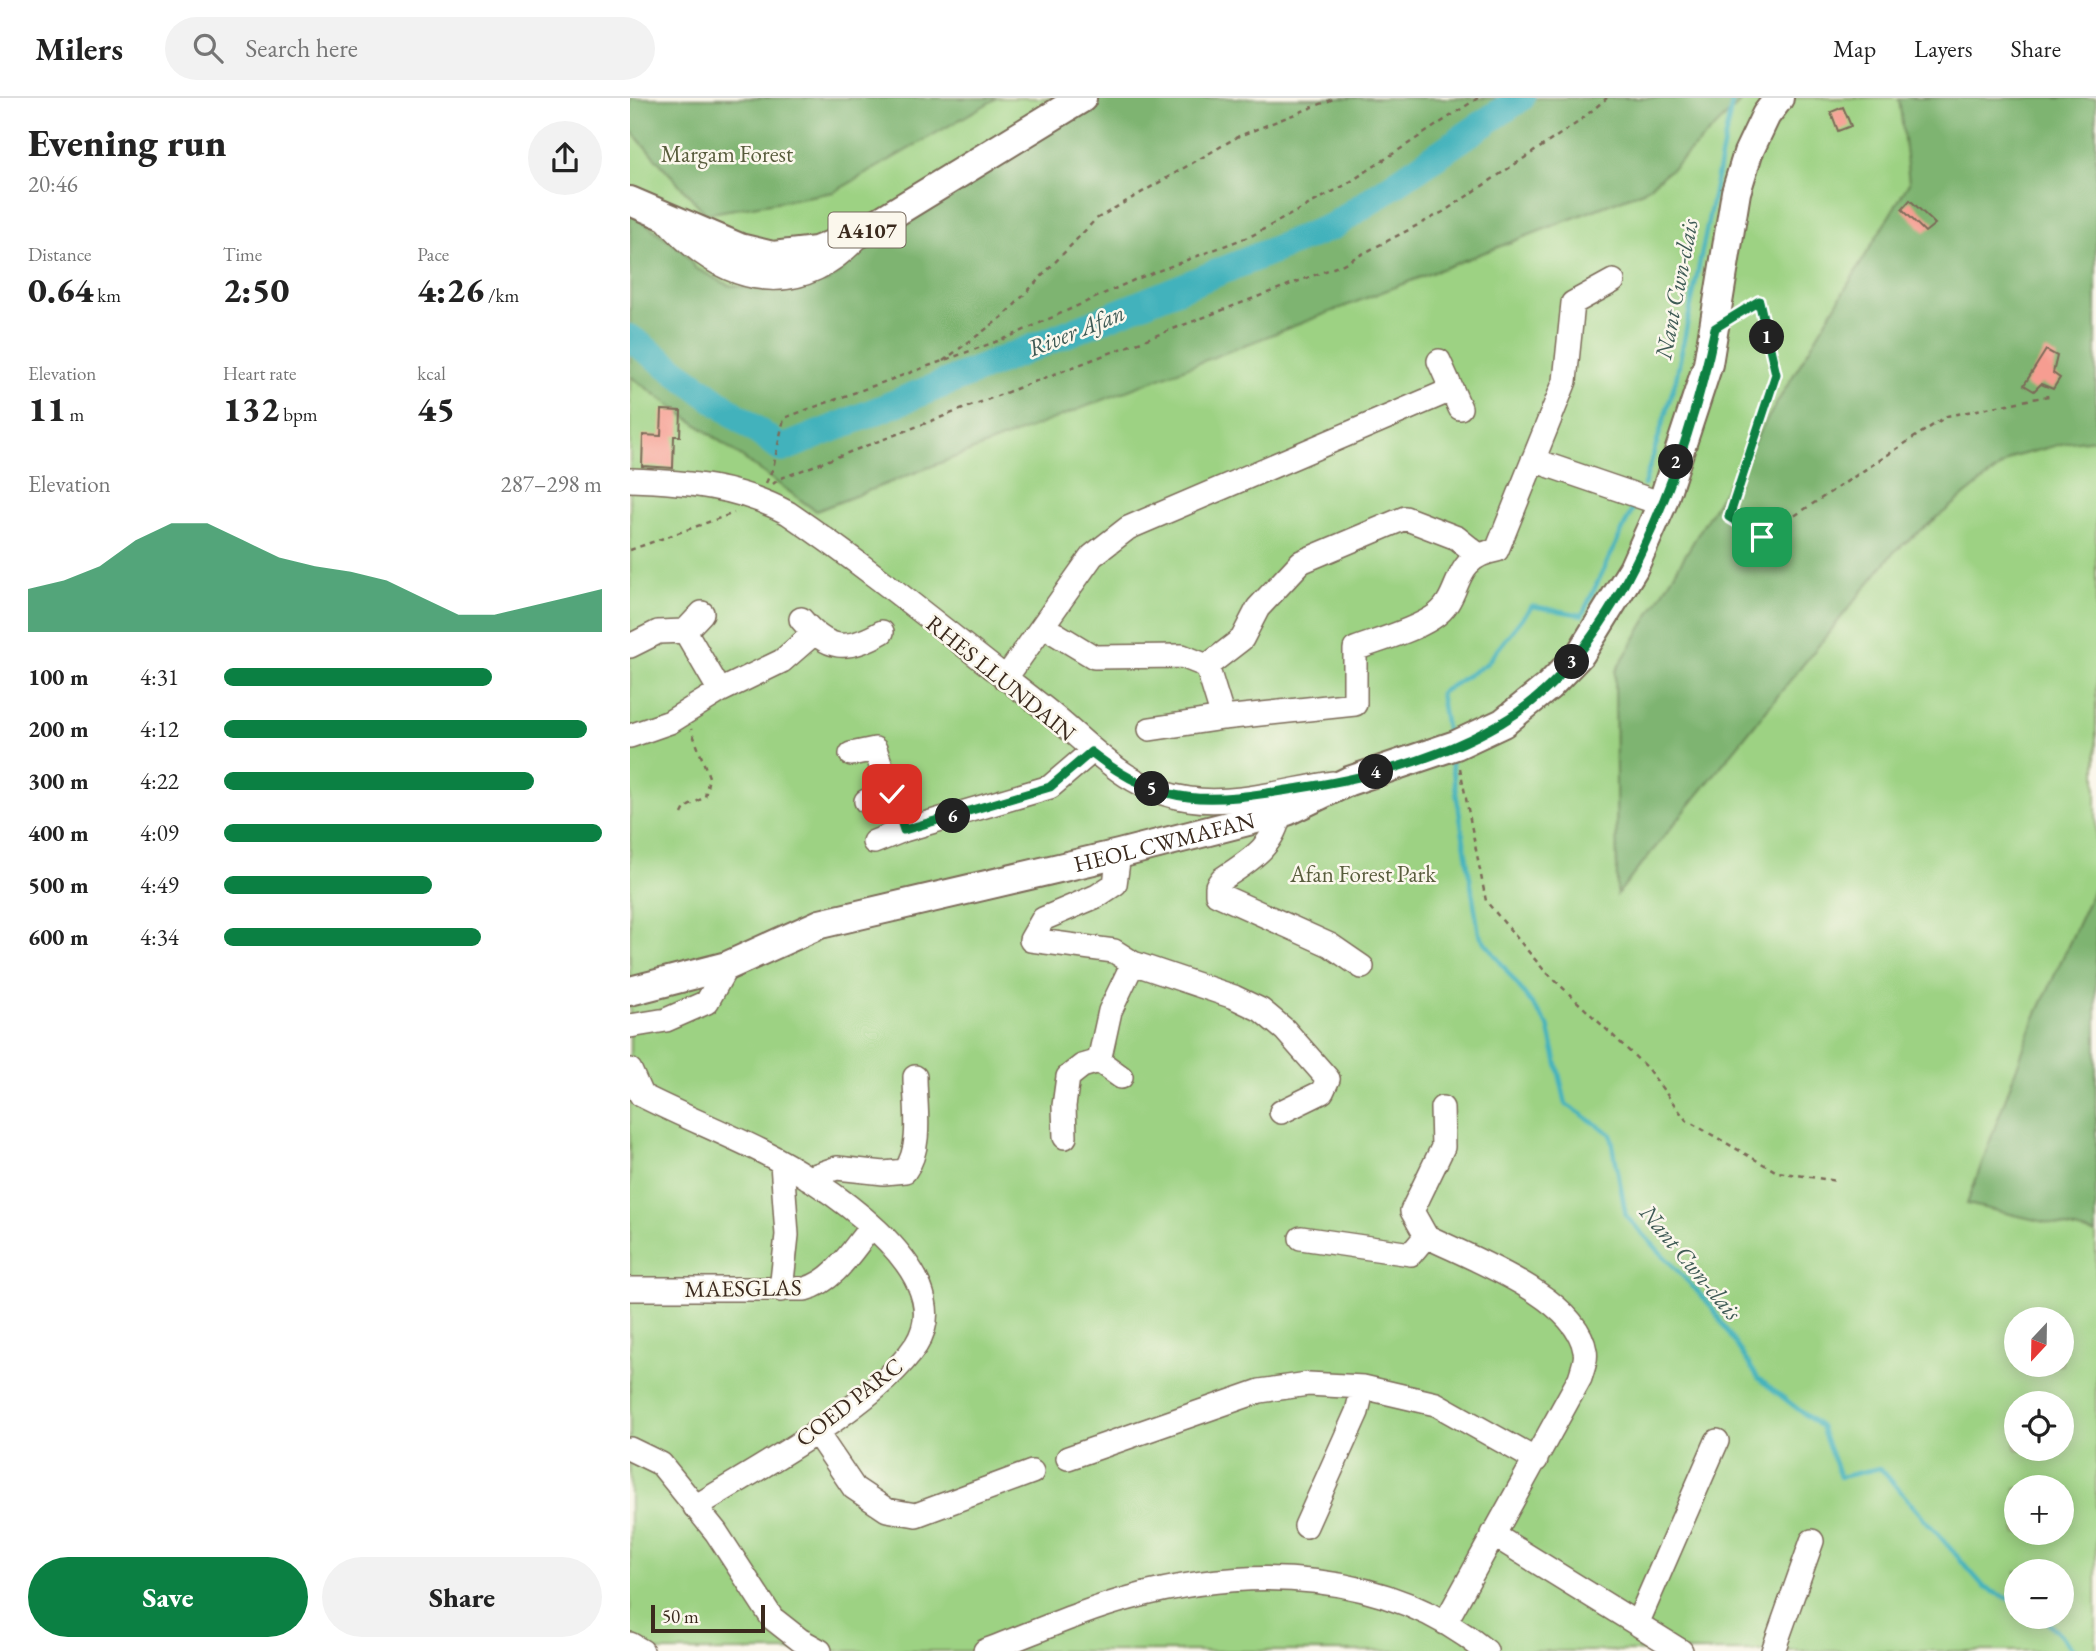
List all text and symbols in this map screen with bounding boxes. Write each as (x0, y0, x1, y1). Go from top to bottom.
search box (165, 17, 655, 80)
text: Milers (35, 27, 123, 70)
icon: search (189, 29, 227, 67)
text: Search here (245, 31, 358, 65)
text: Map (1833, 33, 1876, 64)
text: Layers (1914, 33, 1973, 64)
text: Share (2011, 33, 2061, 64)
text: Evening run (28, 118, 226, 167)
button: share (528, 121, 602, 195)
park label: Margam Forest (661, 139, 794, 169)
text: 20:46 (28, 169, 78, 199)
road number: A4107 (828, 212, 906, 248)
water label: Nant Cwn-clais (1647, 216, 1705, 363)
text: Distance (28, 242, 91, 267)
text: Time (223, 242, 262, 267)
text: Pace (417, 242, 449, 267)
text: 0.64 (28, 267, 94, 312)
text: 2:50 (223, 267, 289, 312)
text: 4:26 (417, 267, 484, 312)
text: km (94, 283, 121, 308)
text: /km (484, 283, 519, 308)
water label: River Afan (1023, 297, 1129, 363)
pin: 1 (1750, 320, 1784, 354)
text: 1 (1761, 324, 1772, 349)
text: Elevation (28, 361, 96, 386)
text: Heart rate (223, 361, 296, 386)
text: kcal (417, 361, 446, 386)
text: 11 (28, 386, 66, 431)
text: 132 (223, 386, 279, 431)
text: 45 (417, 386, 455, 431)
text: m (66, 402, 84, 427)
text: bpm (279, 402, 318, 427)
pin: 2 (1658, 444, 1694, 480)
text: 2 (1670, 449, 1681, 474)
text: Elevation (28, 469, 111, 499)
text: 287–298 m (501, 469, 602, 499)
pin (1732, 507, 1792, 567)
icon: arrive (1743, 518, 1781, 556)
street label: RHES LLUNDAIN (920, 608, 1082, 748)
pin: 3 (1555, 644, 1590, 680)
text: 3 (1566, 649, 1577, 674)
text: 100 m (28, 662, 89, 692)
text: 4:31 (140, 662, 179, 692)
text: 200 m (28, 714, 89, 744)
text: 4:12 (140, 714, 179, 744)
pin: 4 (1358, 754, 1394, 790)
text: 4 (1370, 759, 1381, 784)
pin (862, 764, 922, 824)
text: 300 m (28, 766, 89, 796)
text: 4:22 (140, 766, 179, 796)
pin: 5 (1134, 772, 1170, 806)
icon: check (873, 775, 911, 813)
text: 5 (1146, 776, 1157, 801)
pin: 6 (936, 798, 970, 834)
text: 6 (947, 803, 958, 828)
street label: HEOL CWMAFAN (1071, 805, 1258, 879)
text: 400 m (28, 818, 89, 848)
text: 4:09 (140, 818, 179, 848)
park label: Afan Forest Park (1289, 859, 1437, 889)
text: 500 m (28, 870, 89, 900)
text: 4:49 (140, 870, 179, 900)
text: 600 m (28, 922, 89, 952)
text: 4:34 (140, 922, 179, 952)
water label: Nant Cwn-clais (1633, 1197, 1749, 1327)
street label: MAESGLAS (684, 1272, 802, 1304)
north arrow (2004, 1307, 2074, 1377)
map controls (2004, 1307, 2074, 1629)
street label: COED PARC (789, 1351, 909, 1453)
button: locate (2004, 1391, 2074, 1461)
button: + (2004, 1475, 2074, 1545)
button: Save (28, 1557, 308, 1637)
button: Share (322, 1557, 602, 1637)
button: − (2004, 1559, 2074, 1629)
scale bar (651, 1602, 765, 1634)
text: 50 m (662, 1604, 699, 1629)

